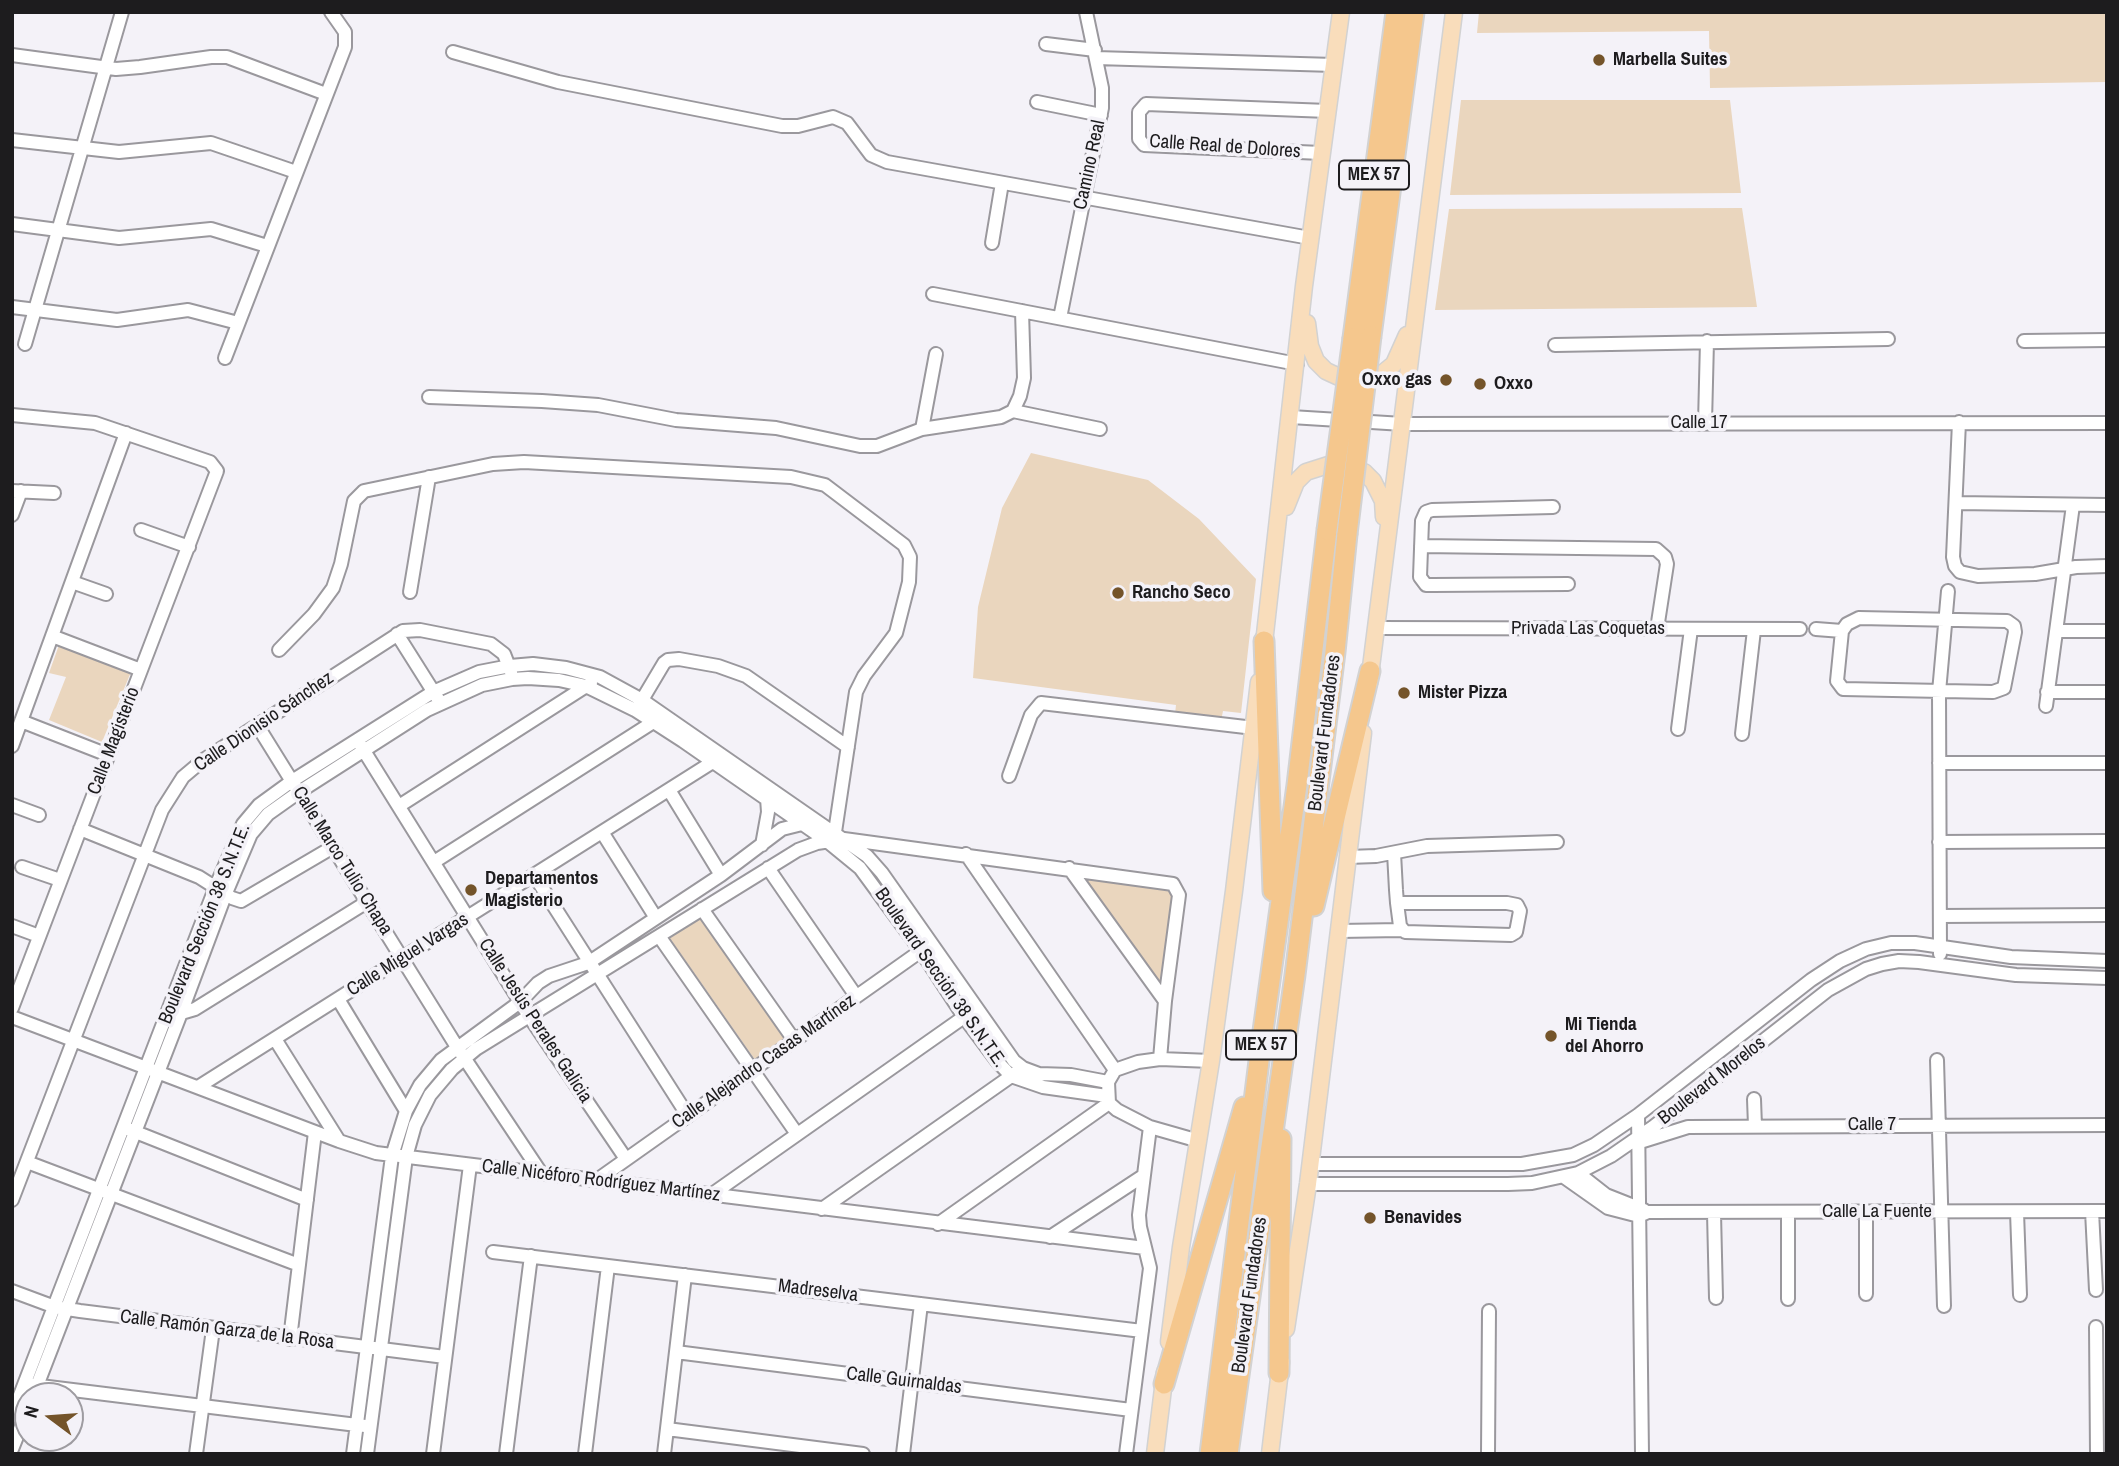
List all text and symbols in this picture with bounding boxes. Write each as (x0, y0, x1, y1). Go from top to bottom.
place label: Marbella Suites (1613, 49, 1727, 71)
marker: Marbella Suites (1591, 52, 1607, 68)
street label: Camino Real (1069, 118, 1111, 212)
street label: Calle Real de Dolores (1149, 130, 1301, 164)
road number: MEX 57 (1339, 160, 1409, 190)
place label: Oxxo gas (1362, 369, 1432, 391)
marker: Oxxo gas (1438, 372, 1454, 388)
place label: Oxxo (1494, 373, 1533, 395)
marker: Oxxo (1472, 376, 1488, 392)
street label: Calle 17 (1670, 412, 1728, 434)
place label: Rancho Seco (1132, 582, 1231, 604)
marker: Rancho Seco (1110, 585, 1126, 601)
street label: Privada Las Coquetas (1511, 618, 1665, 640)
street label: Boulevard Fundadores (1304, 653, 1346, 813)
street label: Calle Dionisio Sánchez (190, 667, 338, 777)
place label: Mister Pizza (1418, 682, 1507, 704)
street label: Calle Magisterio (83, 684, 145, 798)
marker: Mister Pizza (1396, 685, 1412, 701)
street label: Calle Marco Tulio Chapa (287, 782, 397, 940)
street label: Boulevard Sección 38 S.N.T.E. (154, 821, 256, 1027)
place label: Departamentos Magisterio (485, 868, 598, 912)
marker: Departamentos Magisterio (463, 882, 479, 898)
street label: Boulevard Sección 38 S.N.T.E. (869, 884, 1011, 1072)
street label: Calle Miguel Vargas (343, 908, 473, 1002)
street label: Calle Jesús Perales Galicia (473, 935, 597, 1107)
street label: Calle Alejandro Casas Martínez (668, 990, 860, 1134)
place label: Mi Tienda del Ahorro (1565, 1014, 1644, 1058)
marker: Mi Tienda del Ahorro (1543, 1028, 1559, 1044)
road number: MEX 57 (1226, 1030, 1296, 1060)
street label: Boulevard Morelos (1654, 1032, 1770, 1130)
street label: Calle 7 (1848, 1114, 1896, 1136)
street label: Calle Nicéforo Rodríguez Martínez (481, 1155, 721, 1207)
street label: Calle La Fuente (1822, 1201, 1932, 1223)
place label: Benavides (1384, 1207, 1462, 1229)
marker: Benavides (1362, 1210, 1378, 1226)
street label: Boulevard Fundadores (1228, 1215, 1272, 1375)
street label: Madreselva (777, 1275, 859, 1307)
street label: Calle Ramón Garza de la Rosa (119, 1306, 335, 1354)
street label: Calle Guirnaldas (845, 1363, 963, 1399)
north arrow (14, 1382, 84, 1452)
text: N (17, 1403, 45, 1421)

